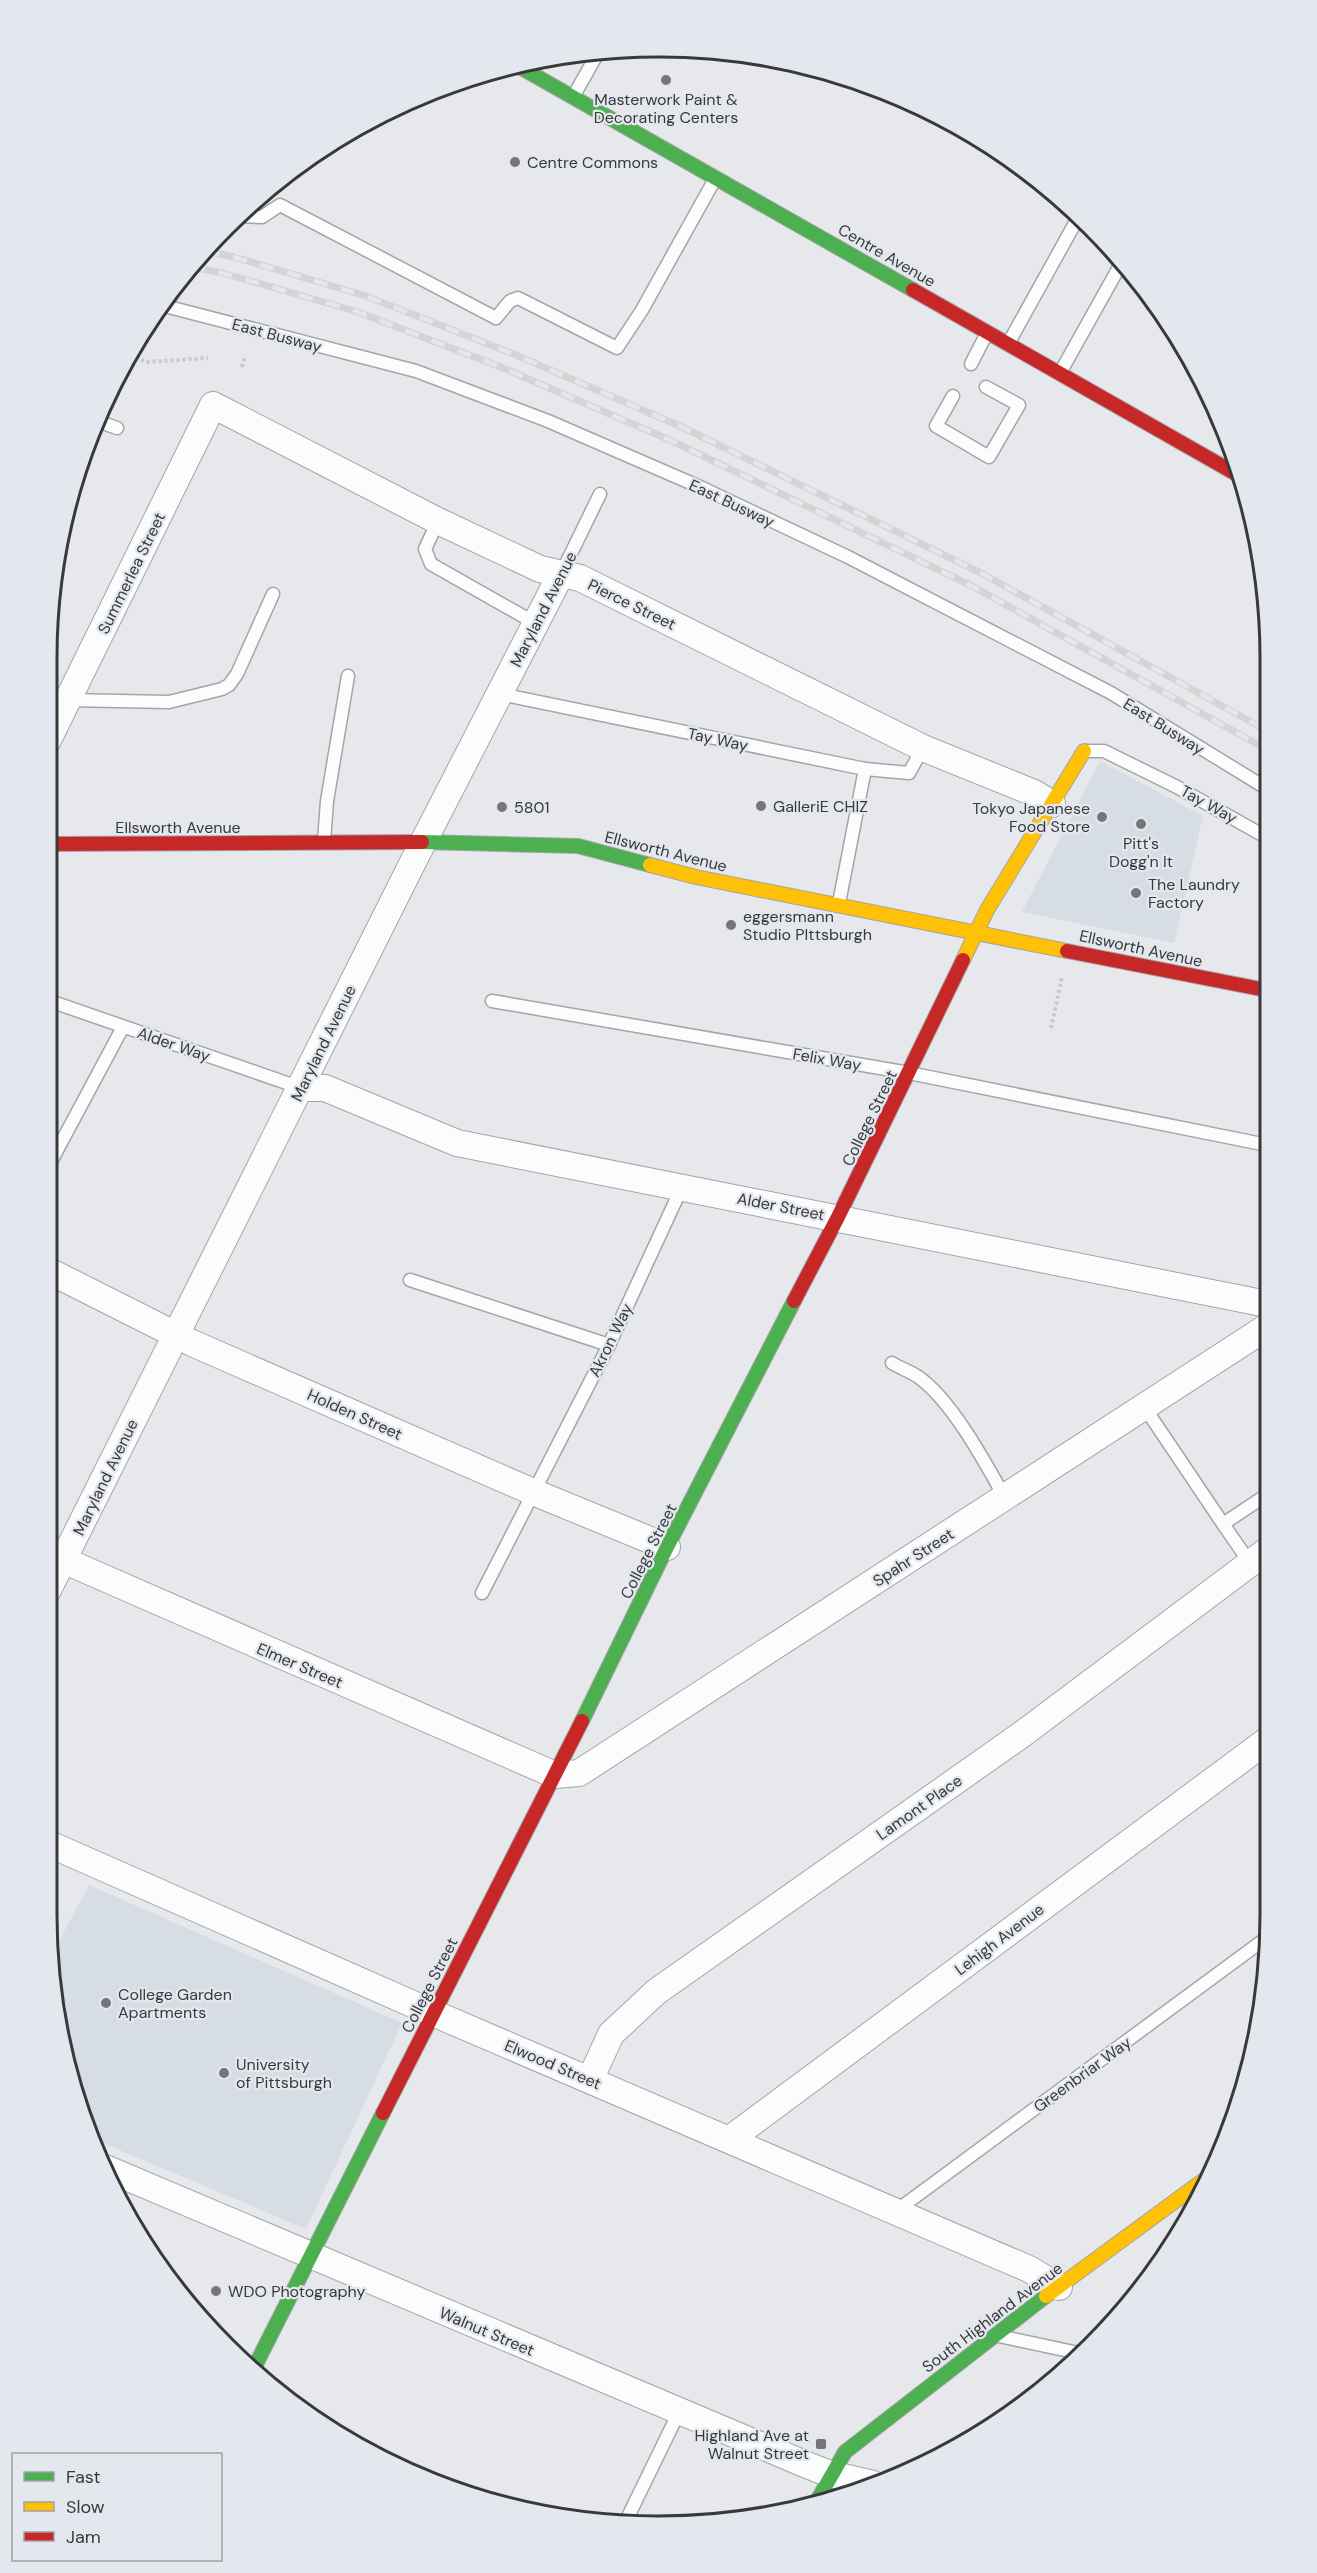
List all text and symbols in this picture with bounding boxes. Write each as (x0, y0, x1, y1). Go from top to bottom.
marker: Masterwork Paint & Decorating Centers (659, 73, 673, 87)
place label: Masterwork Paint & Decorating Centers (594, 89, 738, 128)
place label: Centre Commons (527, 152, 658, 173)
marker: Centre Commons (508, 155, 522, 169)
street label: Centre Avenue (834, 219, 939, 292)
street label: East Busway (230, 313, 324, 358)
street label: East Busway (686, 475, 778, 532)
street label: Summerlea Street (93, 509, 170, 638)
street label: Maryland Avenue (505, 548, 582, 671)
street label: Pierce Street (584, 574, 679, 635)
street label: East Busway (1119, 693, 1208, 760)
street label: Tay Way (686, 723, 750, 756)
street label: Tay Way (1177, 780, 1241, 829)
place label: GalleriE CHIZ (773, 796, 868, 817)
place label: 5801 (514, 797, 549, 818)
place label: Tokyo Japanese Food Store (972, 798, 1090, 837)
marker: GalleriE CHIZ (754, 799, 768, 813)
marker: 5801 (495, 800, 509, 814)
marker: Tokyo Japanese Food Store (1095, 810, 1109, 824)
street label: Ellsworth Avenue (115, 817, 241, 838)
marker: Pitt's Dogg'n It (1134, 817, 1148, 831)
street label: Ellsworth Avenue (603, 826, 729, 877)
place label: Pitt's Dogg'n It (1109, 833, 1173, 872)
place label: The Laundry Factory (1148, 874, 1240, 913)
marker: The Laundry Factory (1129, 886, 1143, 900)
place label: eggersmann Studio PIttsburgh (743, 906, 872, 945)
marker: eggersmann Studio PIttsburgh (724, 918, 738, 932)
street label: Ellsworth Avenue (1077, 925, 1204, 972)
street label: Maryland Avenue (286, 982, 361, 1105)
street label: Alder Way (135, 1022, 213, 1067)
street label: Felix Way (791, 1043, 863, 1076)
street label: College Street (837, 1067, 902, 1170)
street label: Alder Street (735, 1188, 827, 1225)
street label: Akron Way (584, 1300, 637, 1380)
street label: Holden Street (304, 1384, 406, 1445)
street label: Maryland Avenue (68, 1416, 143, 1539)
street label: College Street (615, 1500, 682, 1603)
street label: Spahr Street (869, 1523, 958, 1591)
street label: Elmer Street (254, 1638, 346, 1693)
street label: Lamont Place (872, 1770, 966, 1845)
street label: Lehigh Avenue (950, 1899, 1048, 1980)
street label: College Street (396, 1934, 463, 2037)
place label: College Garden Apartments (118, 1984, 232, 2023)
marker: College Garden Apartments (99, 1996, 113, 2010)
street label: Greenbriar Way (1029, 2032, 1135, 2117)
street label: Elwood Street (501, 2035, 604, 2094)
place label: University of Pittsburgh (236, 2054, 332, 2093)
marker: University of Pittsburgh (217, 2066, 231, 2080)
street label: South Highland Avenue (918, 2258, 1067, 2377)
place label: WDO Photography (228, 2281, 366, 2302)
marker: WDO Photography (209, 2284, 223, 2298)
street label: Walnut Street (436, 2302, 537, 2361)
place label: Highland Ave at Walnut Street (694, 2425, 809, 2464)
marker: Highland Ave at Walnut Street (814, 2437, 828, 2451)
legend (12, 2453, 222, 2561)
text: Fast (66, 2465, 101, 2489)
text: Slow (66, 2495, 105, 2519)
text: Jam (66, 2525, 101, 2549)

